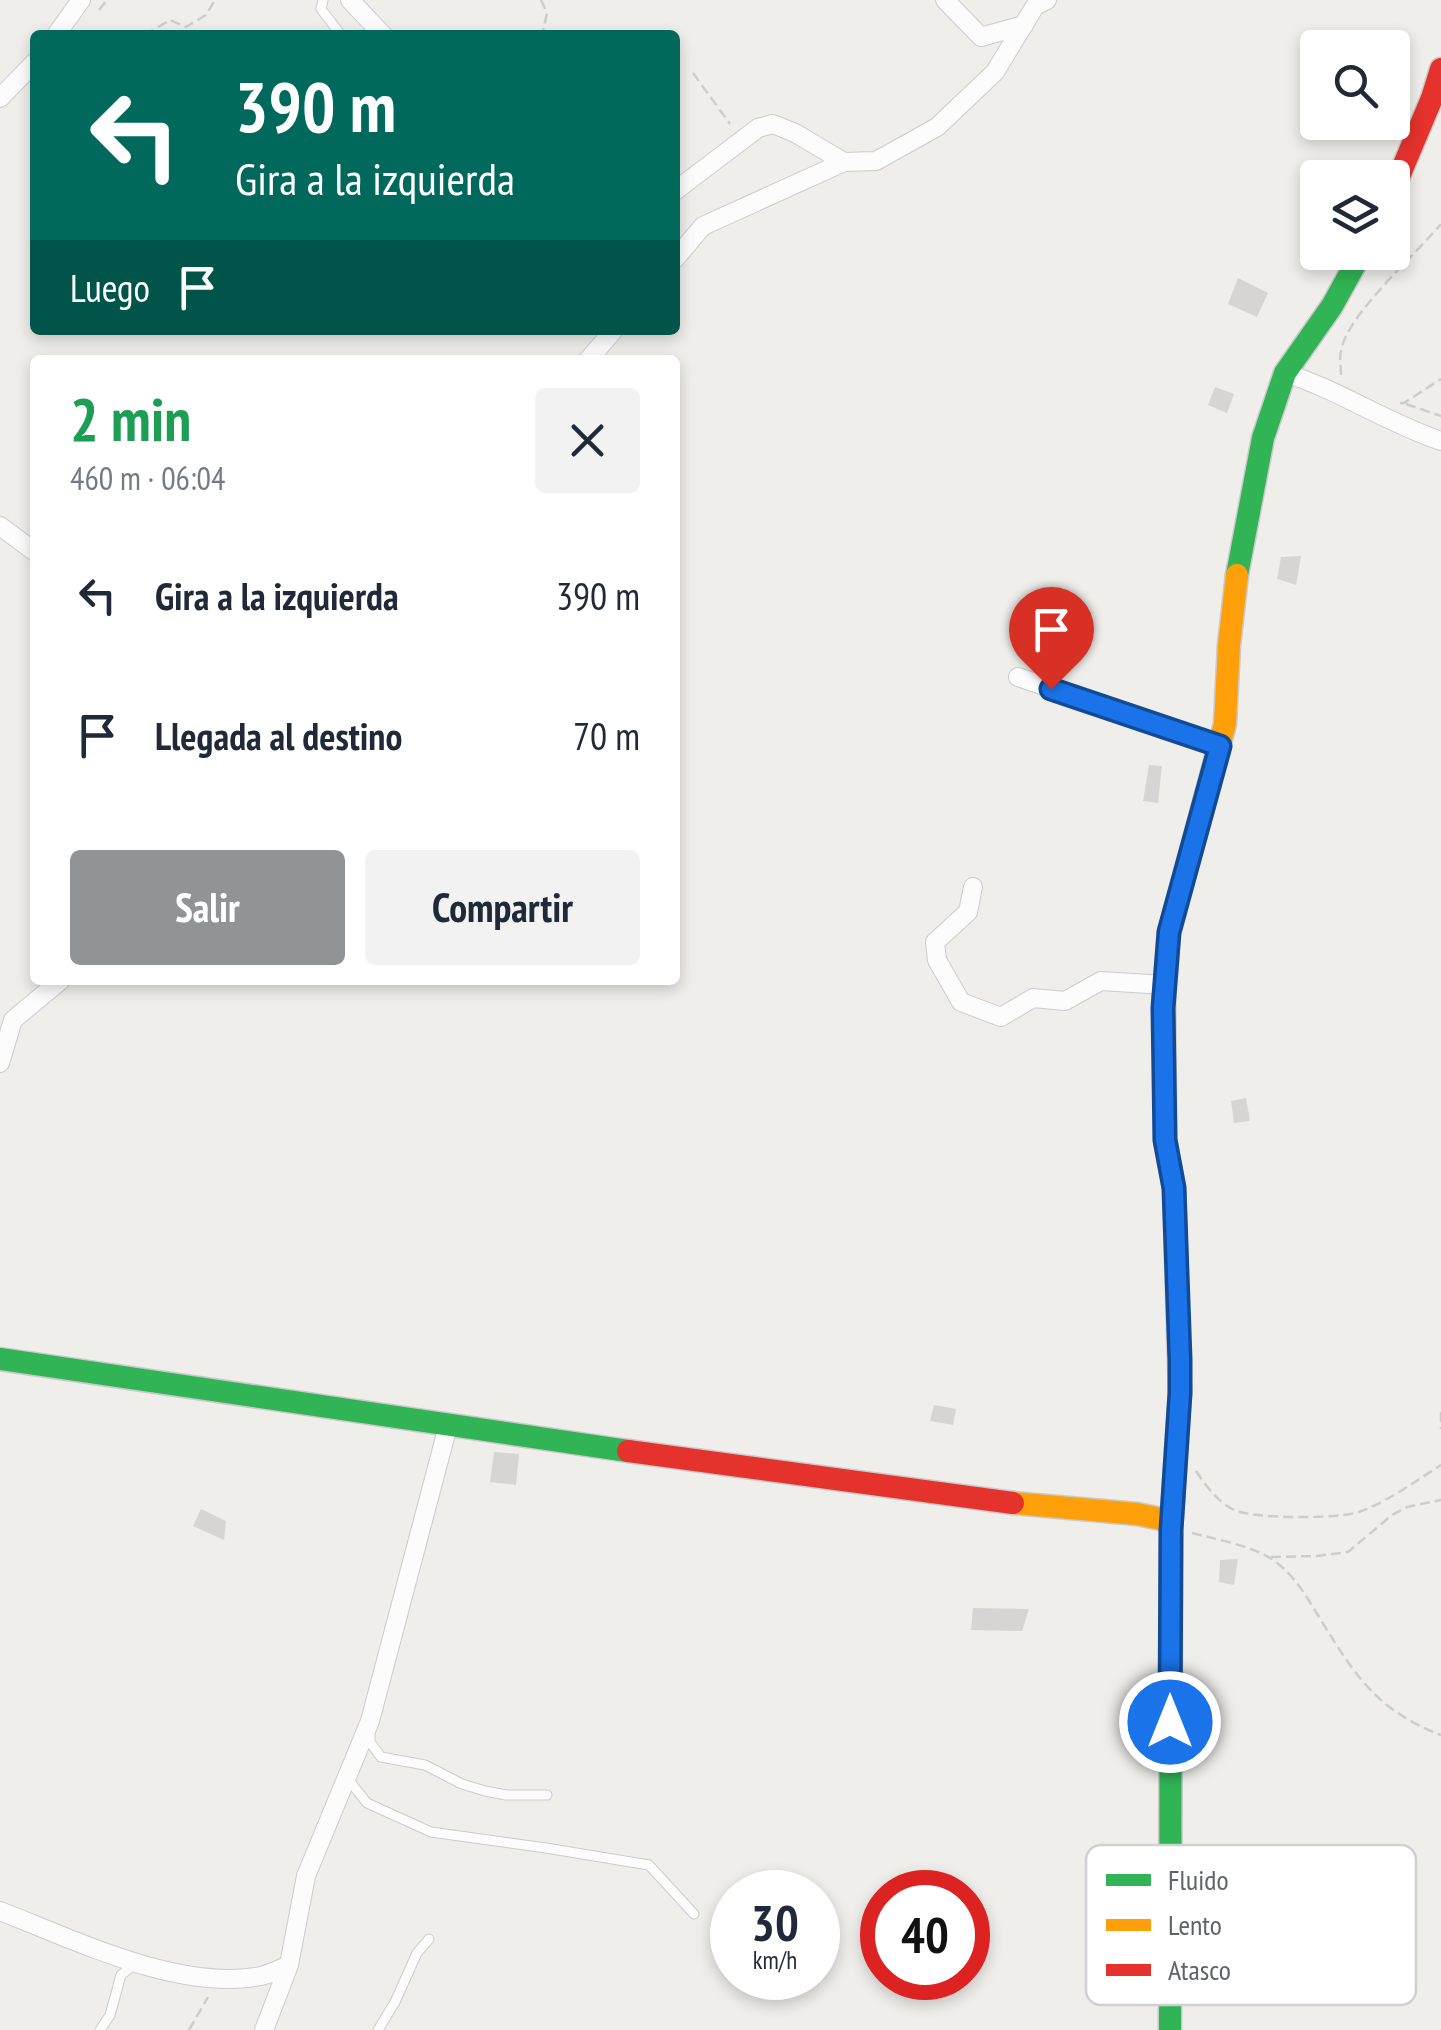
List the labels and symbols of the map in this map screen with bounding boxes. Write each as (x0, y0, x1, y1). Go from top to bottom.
pin (1009, 587, 1094, 690)
position arrow (1118, 1670, 1222, 1774)
legend (1086, 1845, 1416, 2005)
text: Fluido (1168, 1861, 1229, 1898)
speed limit sign: 40 (860, 1870, 990, 2000)
text: Lento (1168, 1906, 1222, 1943)
text: Atasco (1168, 1951, 1231, 1988)

